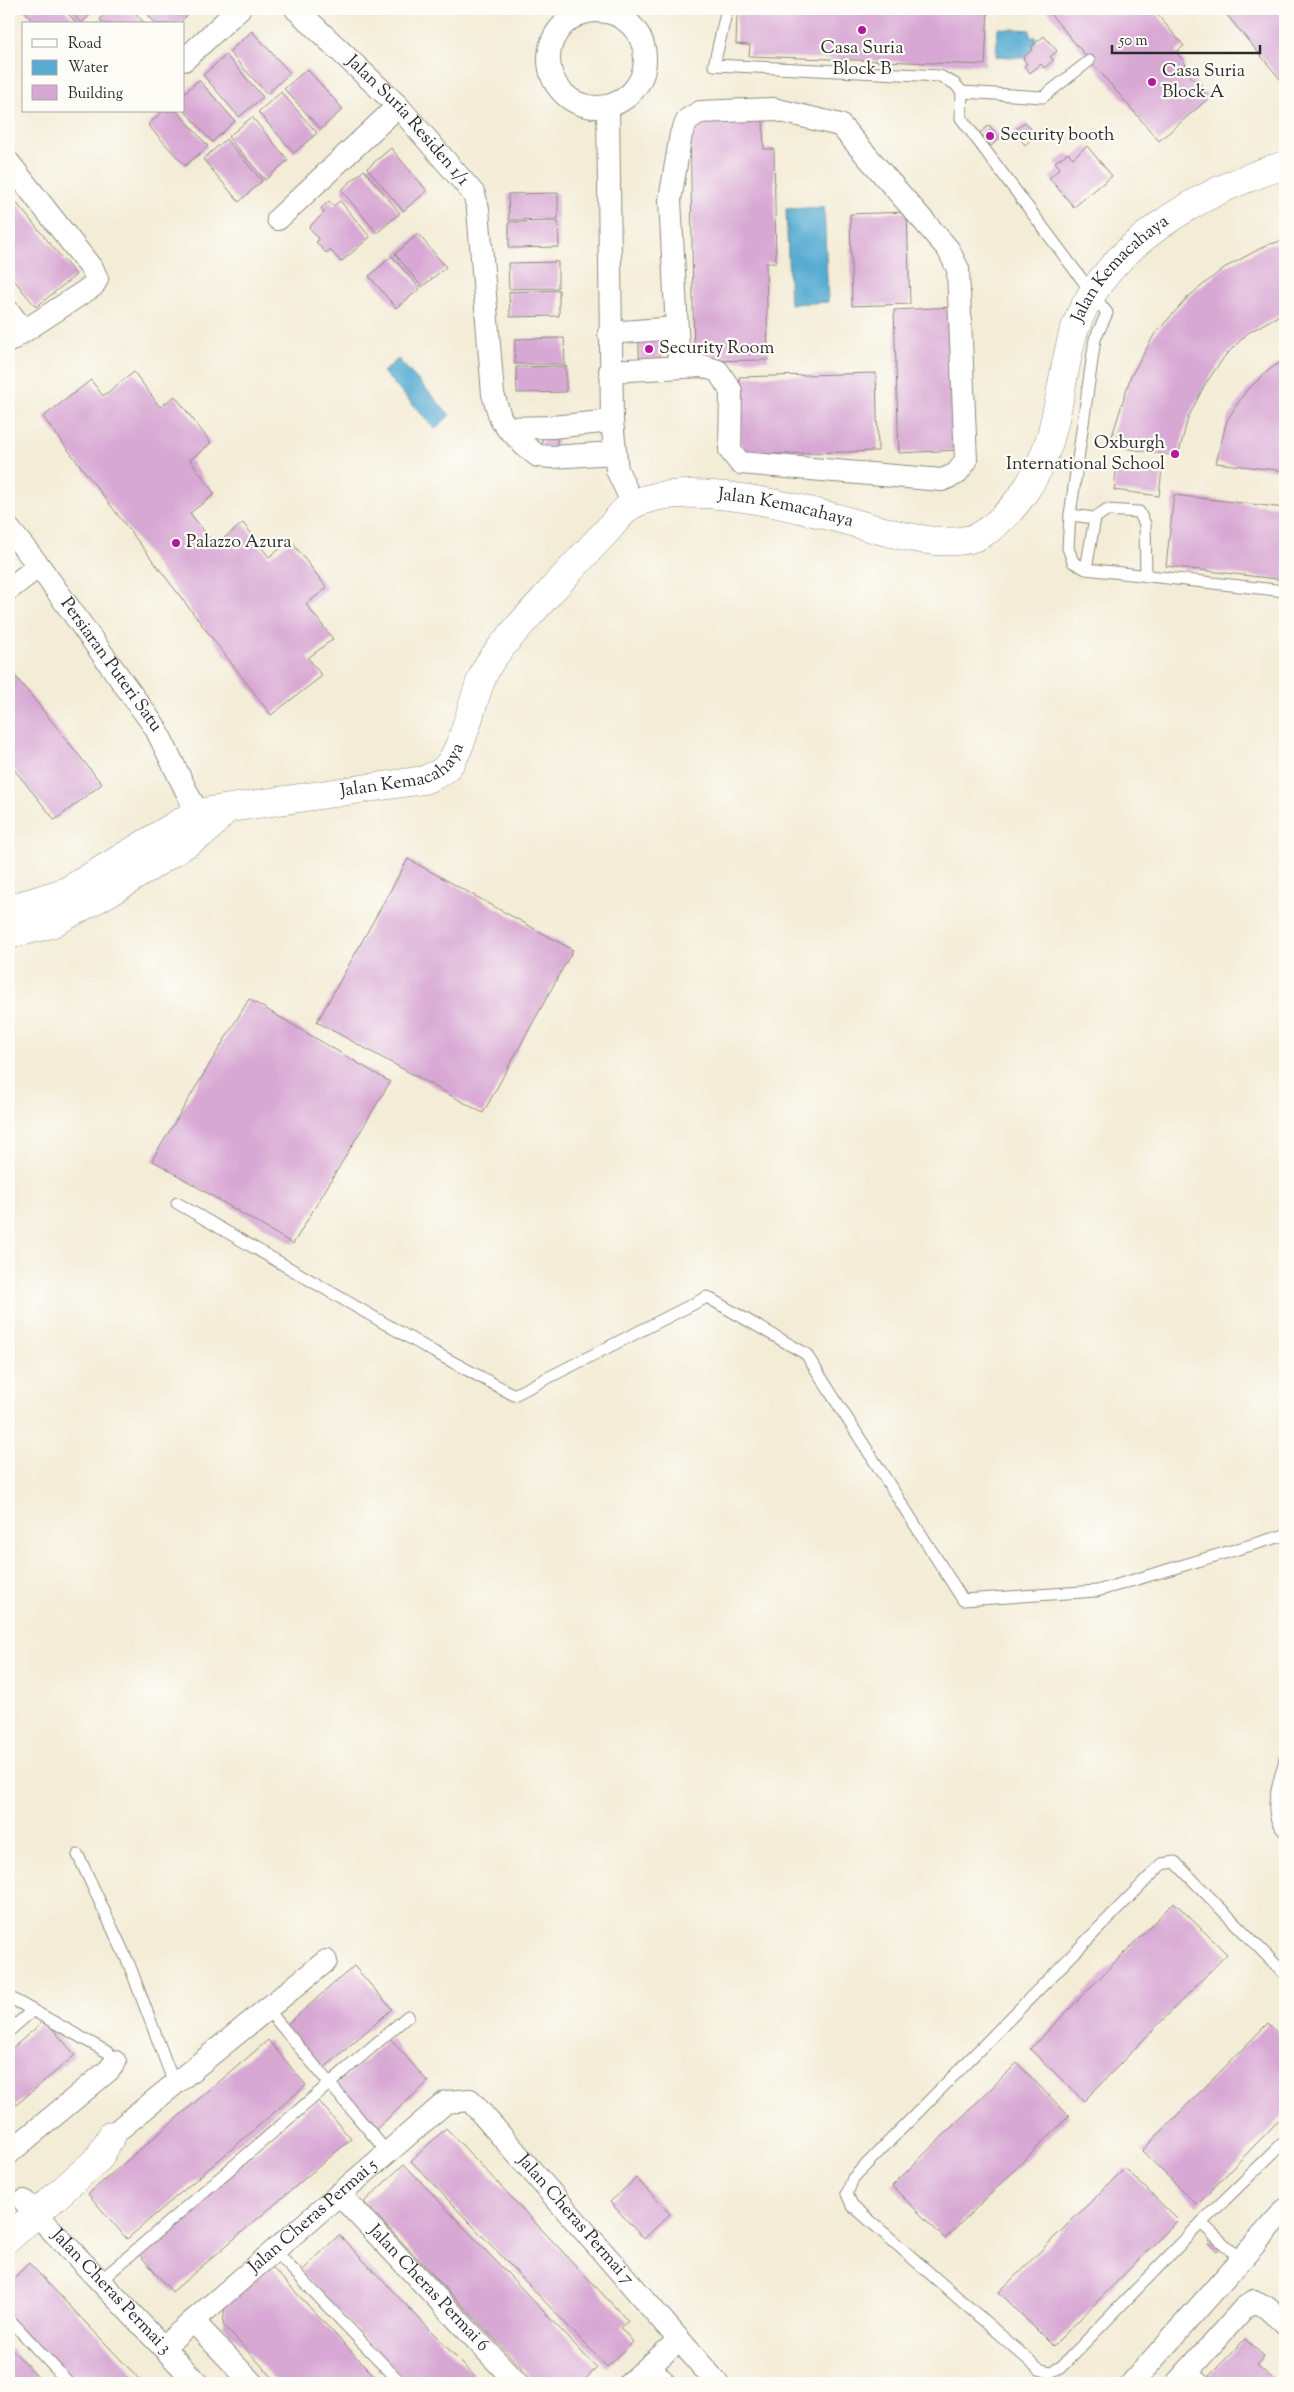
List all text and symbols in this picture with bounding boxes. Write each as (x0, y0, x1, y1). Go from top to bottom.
legend (22, 22, 185, 112)
scale bar (1112, 22, 1259, 54)
marker: Casa Suria Block B (856, 24, 868, 36)
text: 50 m (1118, 31, 1148, 52)
text: Road (68, 34, 102, 55)
place label: Casa Suria Block B (820, 36, 904, 83)
street label: Jalan Suria Residen 1/1 (339, 49, 475, 192)
text: Water (68, 58, 109, 79)
place label: Casa Suria Block A (1162, 59, 1245, 106)
marker: Casa Suria Block A (1146, 76, 1158, 88)
text: Building (68, 84, 123, 105)
place label: Security booth (1000, 123, 1115, 149)
marker: Security booth (984, 130, 996, 142)
street label: Jalan Kemacahaya (1065, 209, 1175, 327)
place label: Security Room (659, 336, 774, 362)
marker: Security Room (643, 343, 655, 355)
place label: Oxburgh International School (1006, 431, 1165, 478)
marker: Oxburgh International School (1169, 448, 1181, 460)
street label: Jalan Kemacahaya (716, 482, 856, 535)
place label: Palazzo Azura (186, 530, 292, 556)
marker: Palazzo Azura (170, 537, 182, 549)
street label: Persiaran Puteri Satu (53, 593, 168, 738)
street label: Jalan Kemacahaya (338, 739, 472, 805)
street label: Jalan Cheras Permai 7 (510, 2148, 639, 2291)
street label: Jalan Cheras Permai 5 (242, 2153, 384, 2281)
street label: Jalan Cheras Permai 6 (361, 2218, 495, 2358)
street label: Jalan Cheras Permai 3 (44, 2223, 177, 2361)

